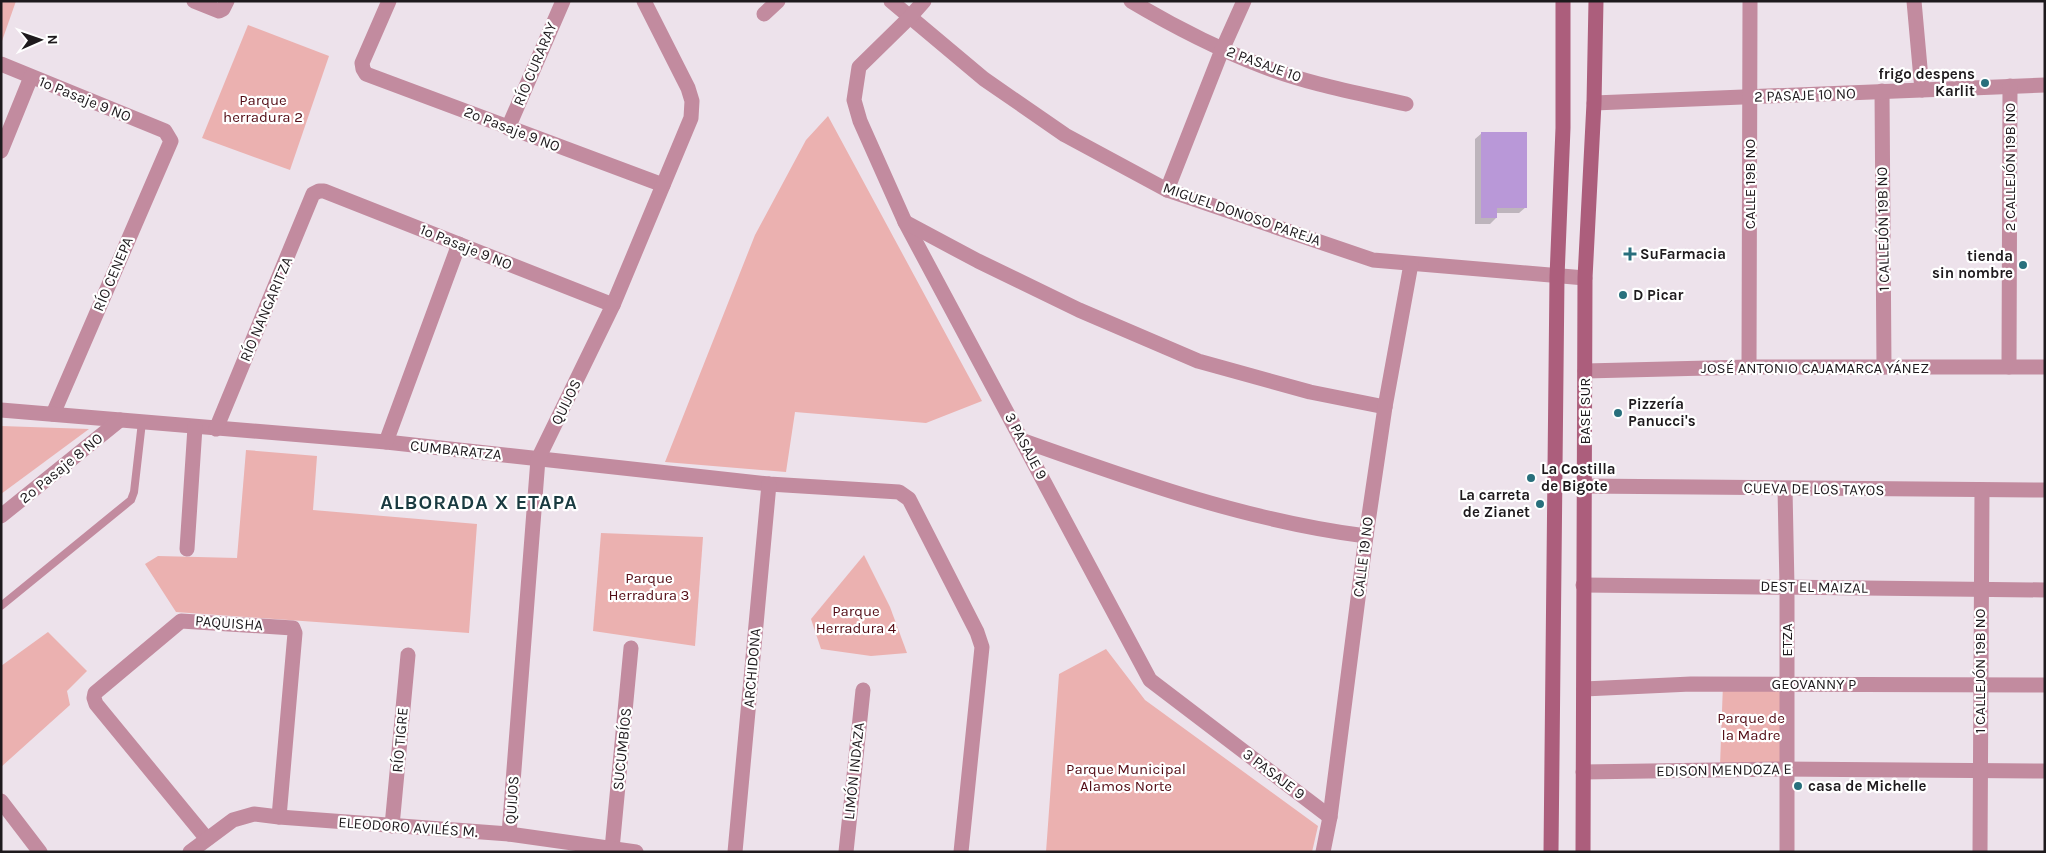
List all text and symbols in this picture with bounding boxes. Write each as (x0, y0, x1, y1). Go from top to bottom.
north arrow (15, 15, 65, 65)
street label: RÍO CURARAY (509, 19, 561, 109)
text: N (44, 34, 61, 45)
street label: 2 PASAJE 10 (1224, 42, 1304, 86)
place label: frigo despens Karlit (1878, 65, 1975, 100)
street label: 1º Pasaje 9 NO (36, 72, 134, 126)
marker: frigo despens Karlit (1979, 77, 1991, 89)
street label: 2 PASAJE 10 NO (1754, 84, 1856, 106)
park label: Parque herradura 2 (223, 91, 303, 126)
street label: 2º Pasaje 9 NO (461, 102, 563, 156)
street label: 2 CALLEJÓN 19B NO (2001, 103, 2019, 231)
street label: CALLE 19B NO (1741, 139, 1759, 229)
street label: 1 CALLEJÓN 19B NO (1873, 166, 1893, 292)
street label: MIGUEL DONOSO PAREJA (1161, 178, 1324, 250)
street label: 1º Pasaje 9 NO (417, 220, 515, 274)
street label: RÍO CENEPA (89, 234, 137, 314)
place label: SuFarmacia (1640, 245, 1726, 263)
place label: tienda sin nombre (1932, 247, 2013, 282)
marker: SuFarmacia (1624, 248, 1636, 260)
street label: RÍO NANGARITZA (236, 253, 296, 364)
marker: tienda sin nombre (2017, 259, 2029, 271)
place label: D Picar (1633, 286, 1683, 304)
marker: D Picar (1617, 289, 1629, 301)
street label: JOSÉ ANTONIO CAJAMARCA YÁNEZ (1701, 359, 1929, 377)
street label: QUIJOS (547, 376, 585, 428)
street label: BASE SUR (1576, 377, 1594, 445)
place label: Pizzería Panucci's (1628, 395, 1696, 430)
marker: Pizzería Panucci's (1612, 407, 1624, 419)
street label: 3 PASAJE 9 (1001, 409, 1051, 483)
street label: 2º Pasaje 8 NO (16, 429, 106, 507)
street label: CUMBARATZA (409, 436, 503, 464)
place label: La Costilla de Bigote (1541, 460, 1616, 495)
marker: La Costilla de Bigote (1525, 472, 1537, 484)
street label: CUEVA DE LOS TAYOS (1744, 479, 1884, 499)
place label: La carreta de Zianet (1459, 486, 1530, 521)
district label: ALBORADA X ETAPA (380, 491, 578, 514)
marker: La carreta de Zianet (1534, 498, 1546, 510)
street label: CALLE 19 NO (1349, 516, 1377, 598)
park label: Parque Herradura 3 (609, 569, 689, 604)
street label: DEST EL MAIZAL (1760, 577, 1868, 597)
park label: Parque Herradura 4 (816, 602, 897, 637)
street label: 1 CALLEJÓN 19B NO (1971, 609, 1989, 733)
street label: PAQUISHA (195, 612, 264, 634)
street label: ETZA (1778, 623, 1796, 657)
street label: ARCHIDONA (740, 627, 764, 708)
street label: GEOVANNY P (1772, 675, 1856, 693)
street label: RÍO TIGRE (388, 707, 412, 773)
street label: SUCUMBÍOS (609, 707, 635, 791)
park label: Parque de la Madre (1717, 709, 1785, 744)
street label: LIMÓN INDAZA (840, 721, 868, 821)
street label: 3 PASAJE 9 (1239, 745, 1309, 803)
park label: Parque Municipal Alamos Norte (1066, 760, 1186, 795)
street label: EDISON MENDOZA E (1656, 760, 1792, 780)
street label: QUIJOS (501, 775, 523, 825)
place label: casa de Michelle (1808, 777, 1927, 795)
marker: casa de Michelle (1792, 780, 1804, 792)
street label: ELEODORO AVILÉS M. (338, 813, 479, 841)

